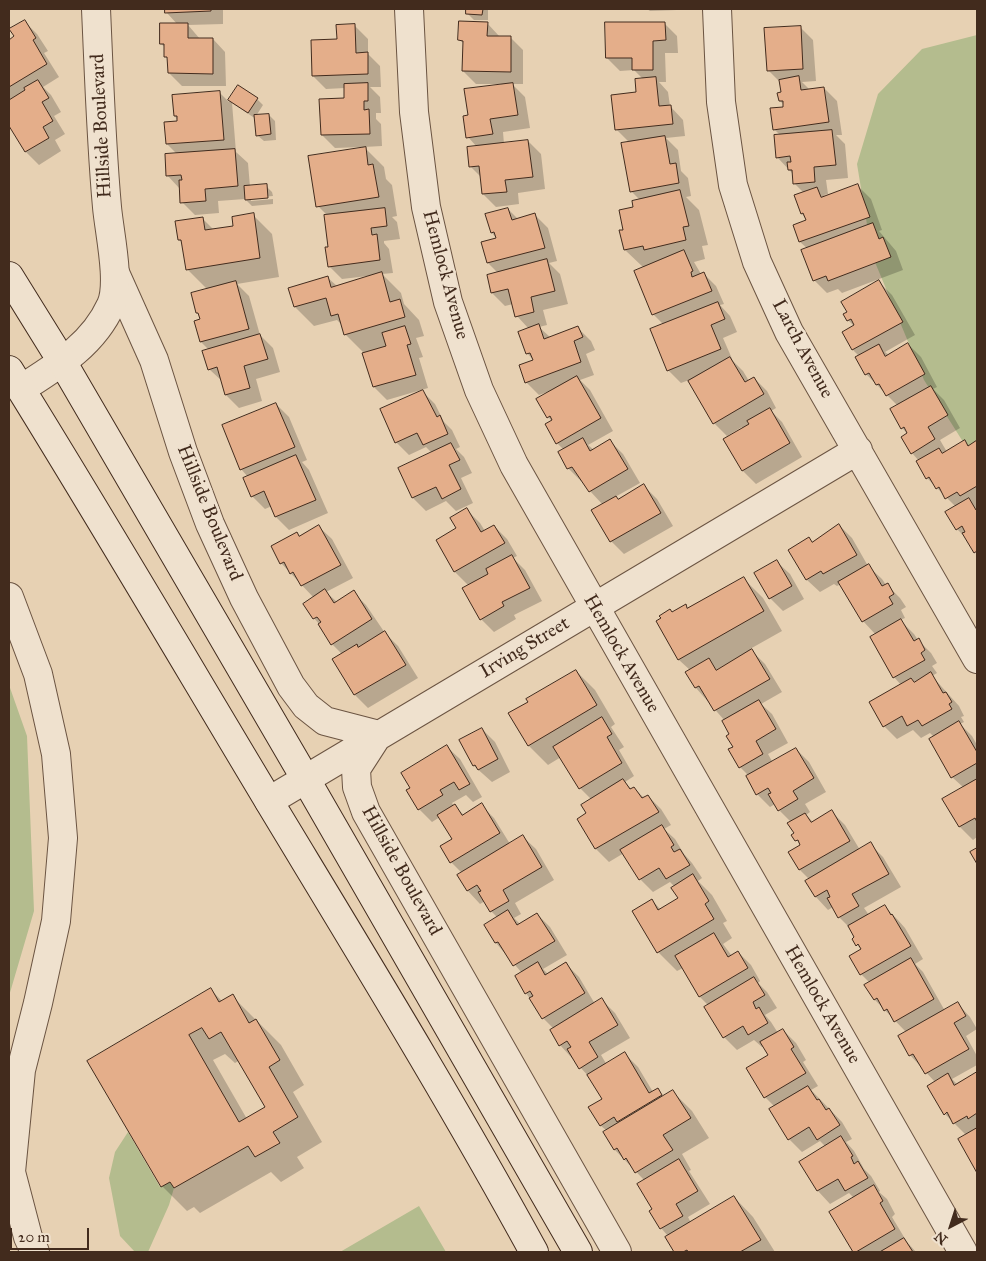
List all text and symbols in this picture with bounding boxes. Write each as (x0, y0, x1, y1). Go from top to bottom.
street label: Hillside Boulevard (87, 53, 117, 199)
street label: Hemlock Avenue (417, 208, 473, 342)
street label: Larch Avenue (766, 296, 838, 402)
street label: Hillside Boulevard (171, 442, 247, 584)
street label: Hemlock Avenue (578, 591, 664, 717)
street label: Irving Street (476, 612, 574, 684)
street label: Hillside Boulevard (356, 802, 446, 940)
street label: Hemlock Avenue (779, 942, 865, 1068)
north arrow (926, 1201, 976, 1251)
scale bar (12, 1218, 91, 1250)
text: 20 m (18, 1228, 50, 1246)
text: N (931, 1228, 951, 1248)

